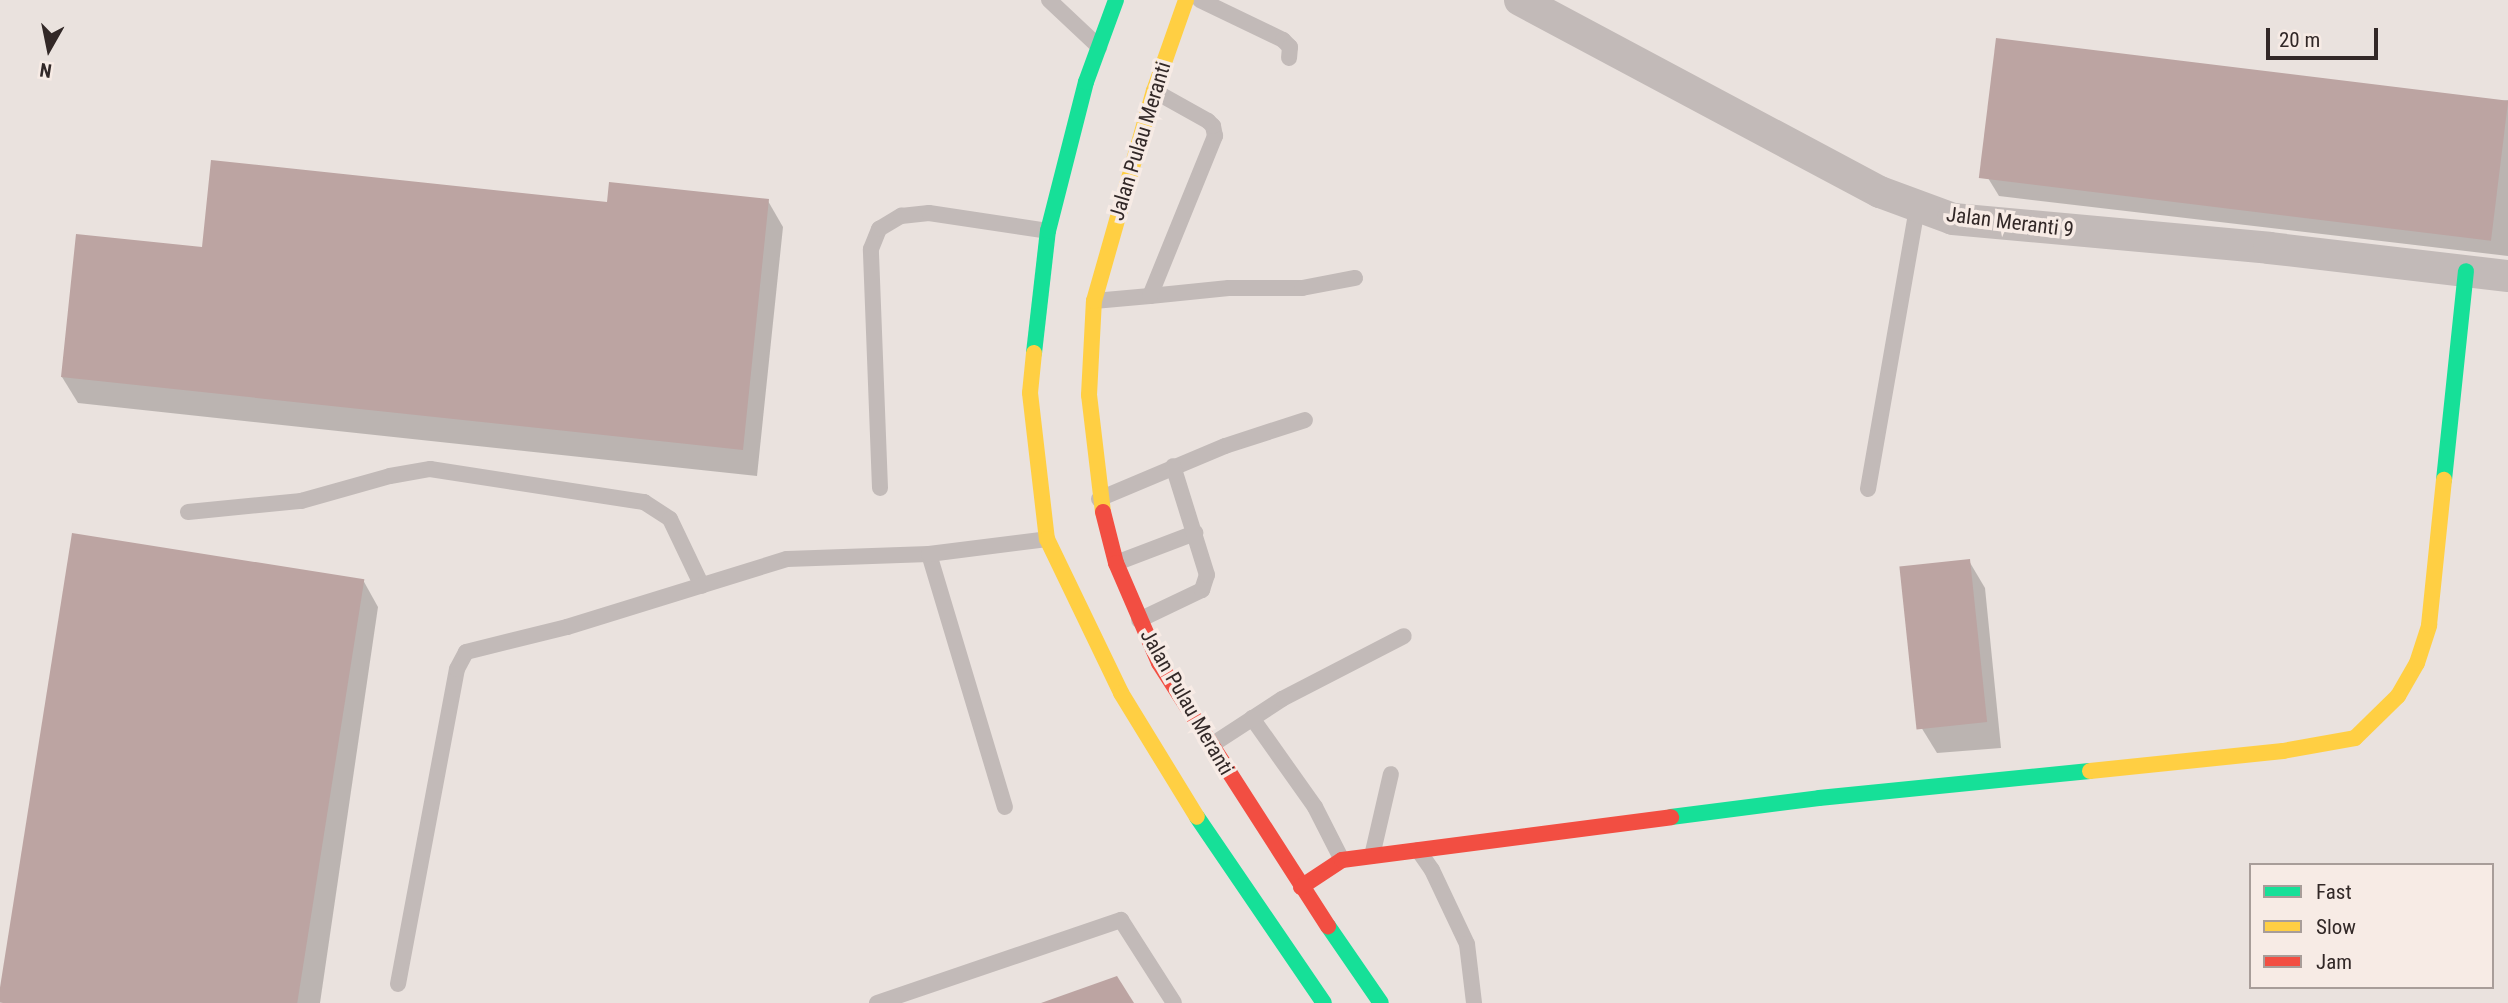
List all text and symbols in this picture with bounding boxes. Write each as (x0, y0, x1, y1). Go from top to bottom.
north arrow (14, 14, 84, 84)
scale bar (2270, 14, 2382, 58)
text: 20 m (2279, 28, 2320, 52)
text: N (38, 58, 53, 83)
street label: Jalan Pulau Meranti (1104, 59, 1176, 223)
street label: Jalan Meranti 9 (1945, 202, 2075, 242)
street label: Jalan Pulau Meranti (1135, 624, 1239, 780)
legend (2249, 863, 2494, 989)
text: Fast (2316, 880, 2352, 904)
text: Slow (2316, 915, 2356, 939)
text: Jam (2316, 950, 2352, 974)

